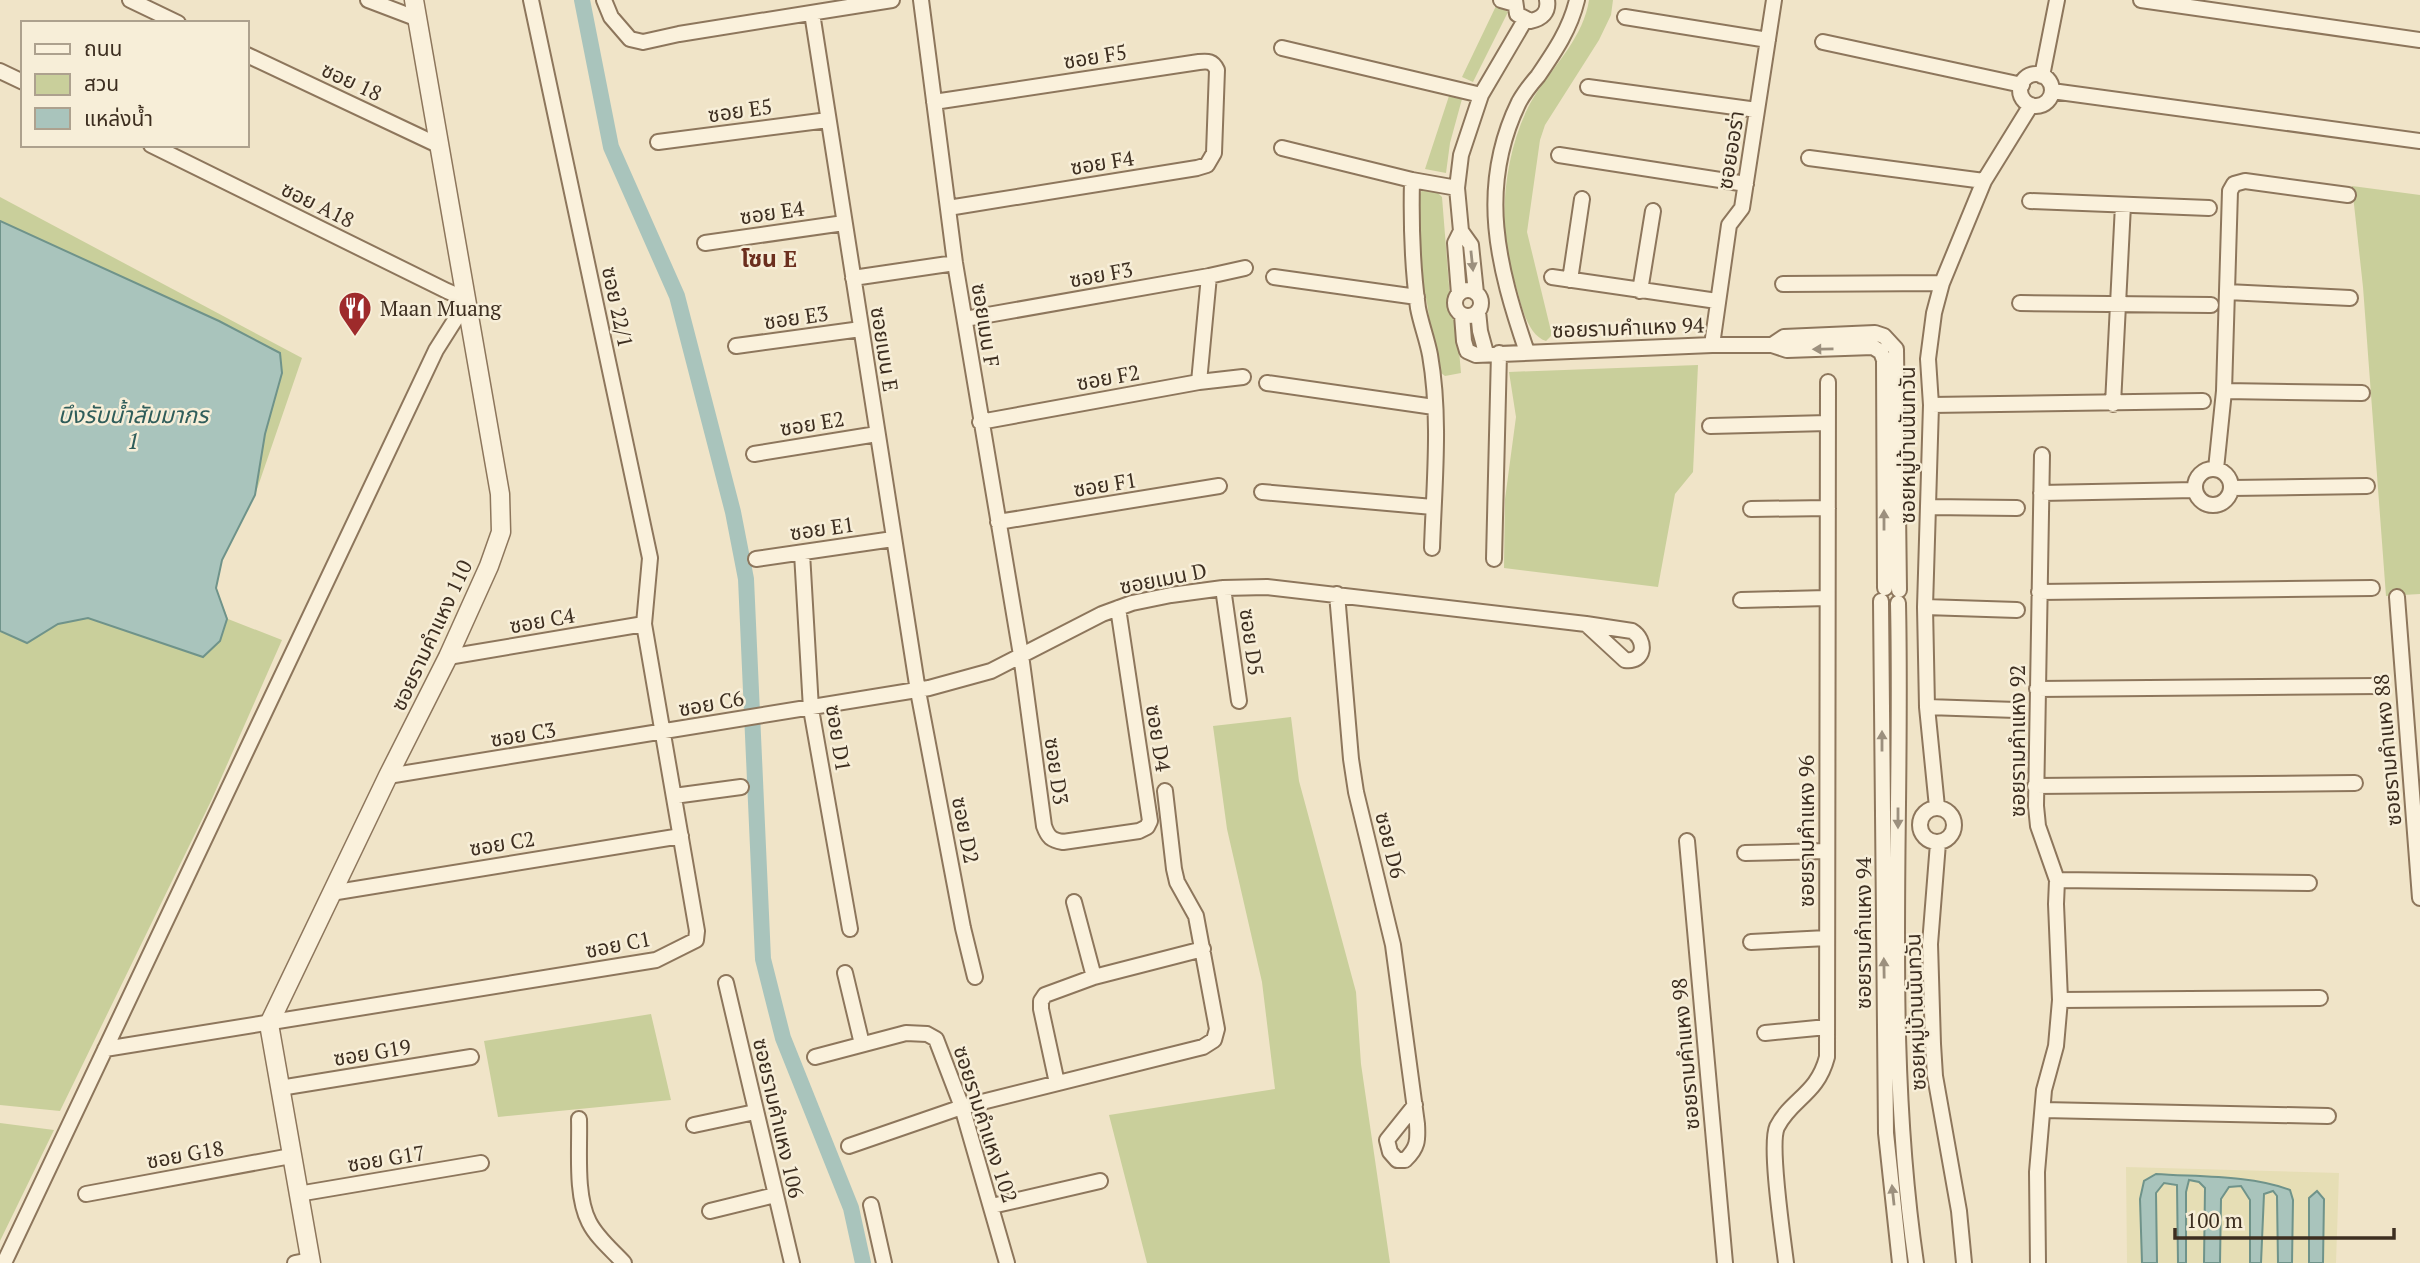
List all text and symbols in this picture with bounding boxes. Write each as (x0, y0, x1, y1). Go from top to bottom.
legend (21, 21, 248, 147)
text: ถนน (84, 34, 122, 62)
street label: ซอย F5 (1061, 37, 1129, 75)
street label: ซอย 18 (317, 55, 387, 107)
text: สวน (84, 69, 119, 97)
street label: ซอย E5 (706, 92, 774, 128)
text: แหล่งน้ำ (84, 104, 153, 132)
street label: ซอยออร่า (1710, 109, 1750, 191)
street label: ซอย F4 (1068, 143, 1137, 181)
street label: ซอย A18 (277, 174, 359, 234)
street label: ซอย E4 (738, 194, 807, 230)
district label: โซน E (741, 243, 797, 274)
one-way arrow (1467, 250, 1478, 272)
street label: ซอย F3 (1067, 255, 1135, 293)
street label: ซอย 22/1 (596, 264, 640, 350)
street label: ซอยเมน F (966, 281, 1006, 369)
restaurant icon: Maan Muang (336, 289, 374, 338)
place label: Maan Muang (380, 294, 502, 322)
street label: ซอย E3 (762, 299, 830, 335)
street label: ซอยเมน E (864, 305, 906, 393)
street label: ซอยรามคําแหง 94 (1551, 310, 1705, 344)
one-way arrow (1812, 343, 1834, 355)
street label: ซอย F2 (1074, 358, 1142, 396)
street label: ซอยหมู่บ้านนันทวัน (1893, 366, 1921, 524)
water label: บึงรับน้ำสัมมากร 1 (58, 399, 210, 456)
street label: ซอย E2 (778, 404, 846, 442)
street label: ซอย F1 (1071, 465, 1139, 503)
one-way arrow (1878, 508, 1890, 530)
street label: ซอย E1 (788, 510, 856, 546)
street label: ซอยรามคำแหง 110 (384, 555, 478, 715)
street label: ซอยเมน D (1117, 556, 1209, 600)
street label: ซอย C4 (507, 600, 578, 640)
street label: ซอย D5 (1233, 607, 1271, 677)
street label: ซอยรามคําแหง 92 (2003, 665, 2031, 817)
street label: ซอยรามคำแหง 88 (2366, 673, 2408, 827)
street label: ซอย C6 (676, 683, 746, 723)
street label: ซอย D1 (820, 703, 858, 773)
street label: ซอย D4 (1140, 703, 1178, 774)
street label: ซอย C3 (488, 715, 558, 753)
one-way arrow (1876, 729, 1888, 751)
street label: ซอย D3 (1038, 736, 1076, 806)
street label: ซอยรามคําแหง 96 (1792, 755, 1820, 907)
street label: ซอย D2 (946, 794, 986, 866)
one-way arrow (1892, 808, 1904, 830)
street label: ซอย D6 (1369, 809, 1413, 881)
street label: ซอย C2 (467, 824, 537, 862)
street label: ซอยรามคําแหง 94 (1849, 856, 1877, 1009)
street label: ซอย C1 (583, 924, 653, 964)
street label: ซอยหมู่บ้านนันทวัน (1898, 933, 1932, 1091)
one-way arrow (1878, 957, 1890, 979)
street label: ซอยรามคําแหง 98 (1664, 977, 1706, 1131)
street label: ซอย G19 (331, 1032, 413, 1072)
street label: ซอยรามคําแหง 106 (747, 1035, 811, 1201)
street label: ซอยรามคําแหง 102 (947, 1042, 1025, 1206)
street label: ซอย G18 (144, 1133, 226, 1175)
street label: ซอย G17 (345, 1138, 427, 1178)
one-way arrow (1887, 1184, 1898, 1206)
scale bar (2175, 1196, 2394, 1240)
text: 100 m (2186, 1206, 2243, 1234)

